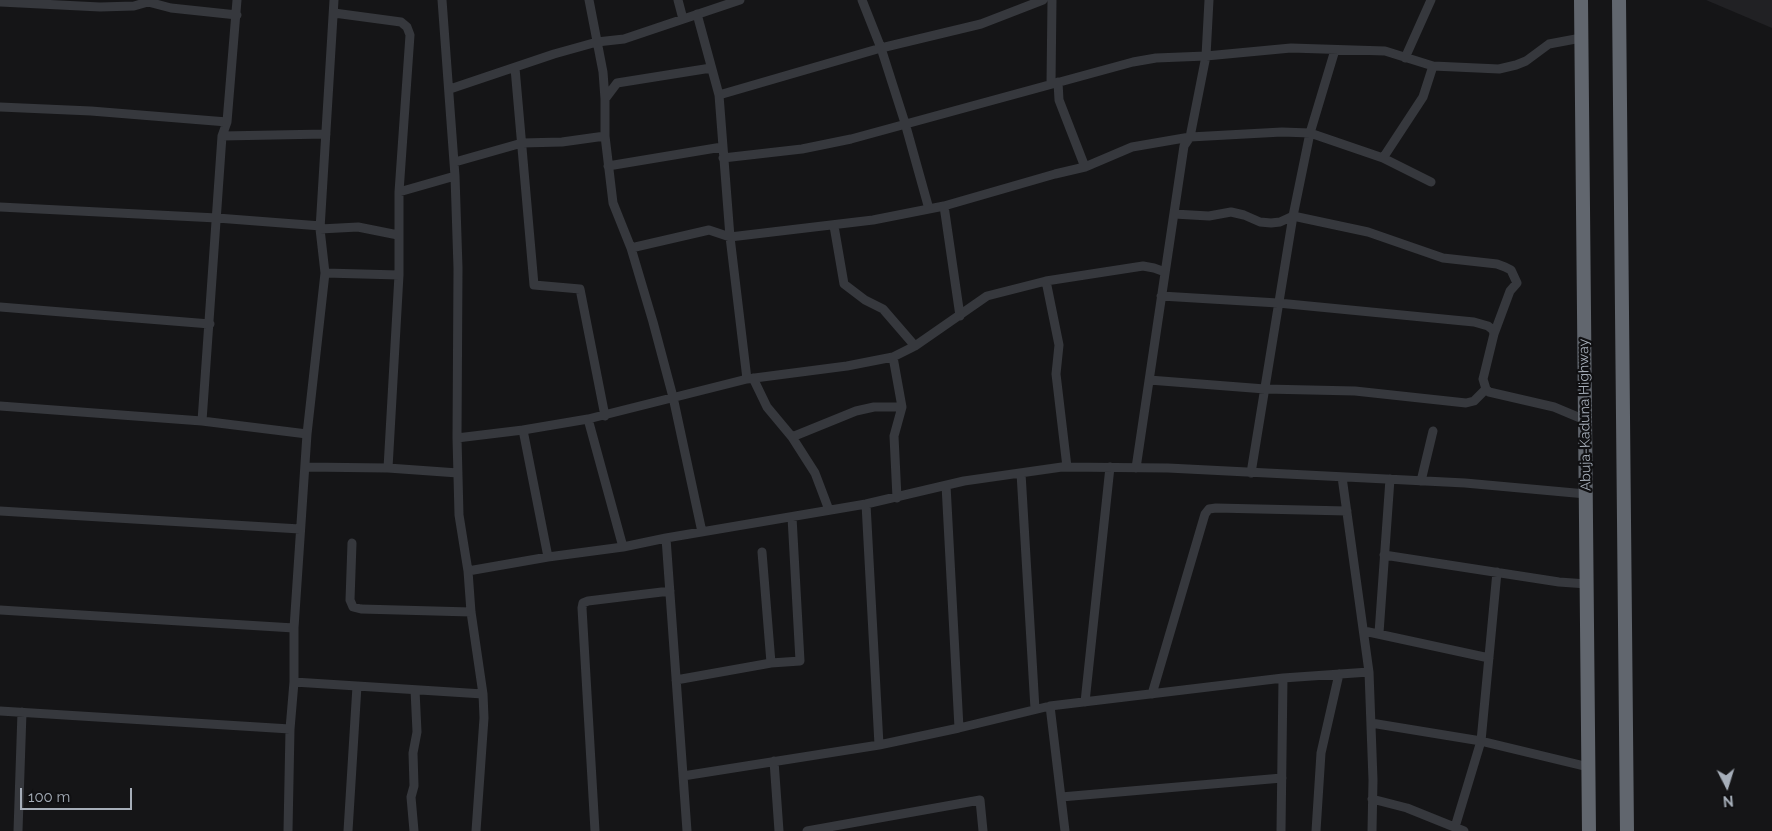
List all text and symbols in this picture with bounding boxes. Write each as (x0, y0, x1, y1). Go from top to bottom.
street label: Abuja-Kaduna Highway (1575, 339, 1595, 491)
north arrow (1702, 761, 1752, 811)
scale bar (22, 778, 135, 810)
text: 100 m (28, 788, 70, 806)
text: N (1722, 793, 1734, 809)

